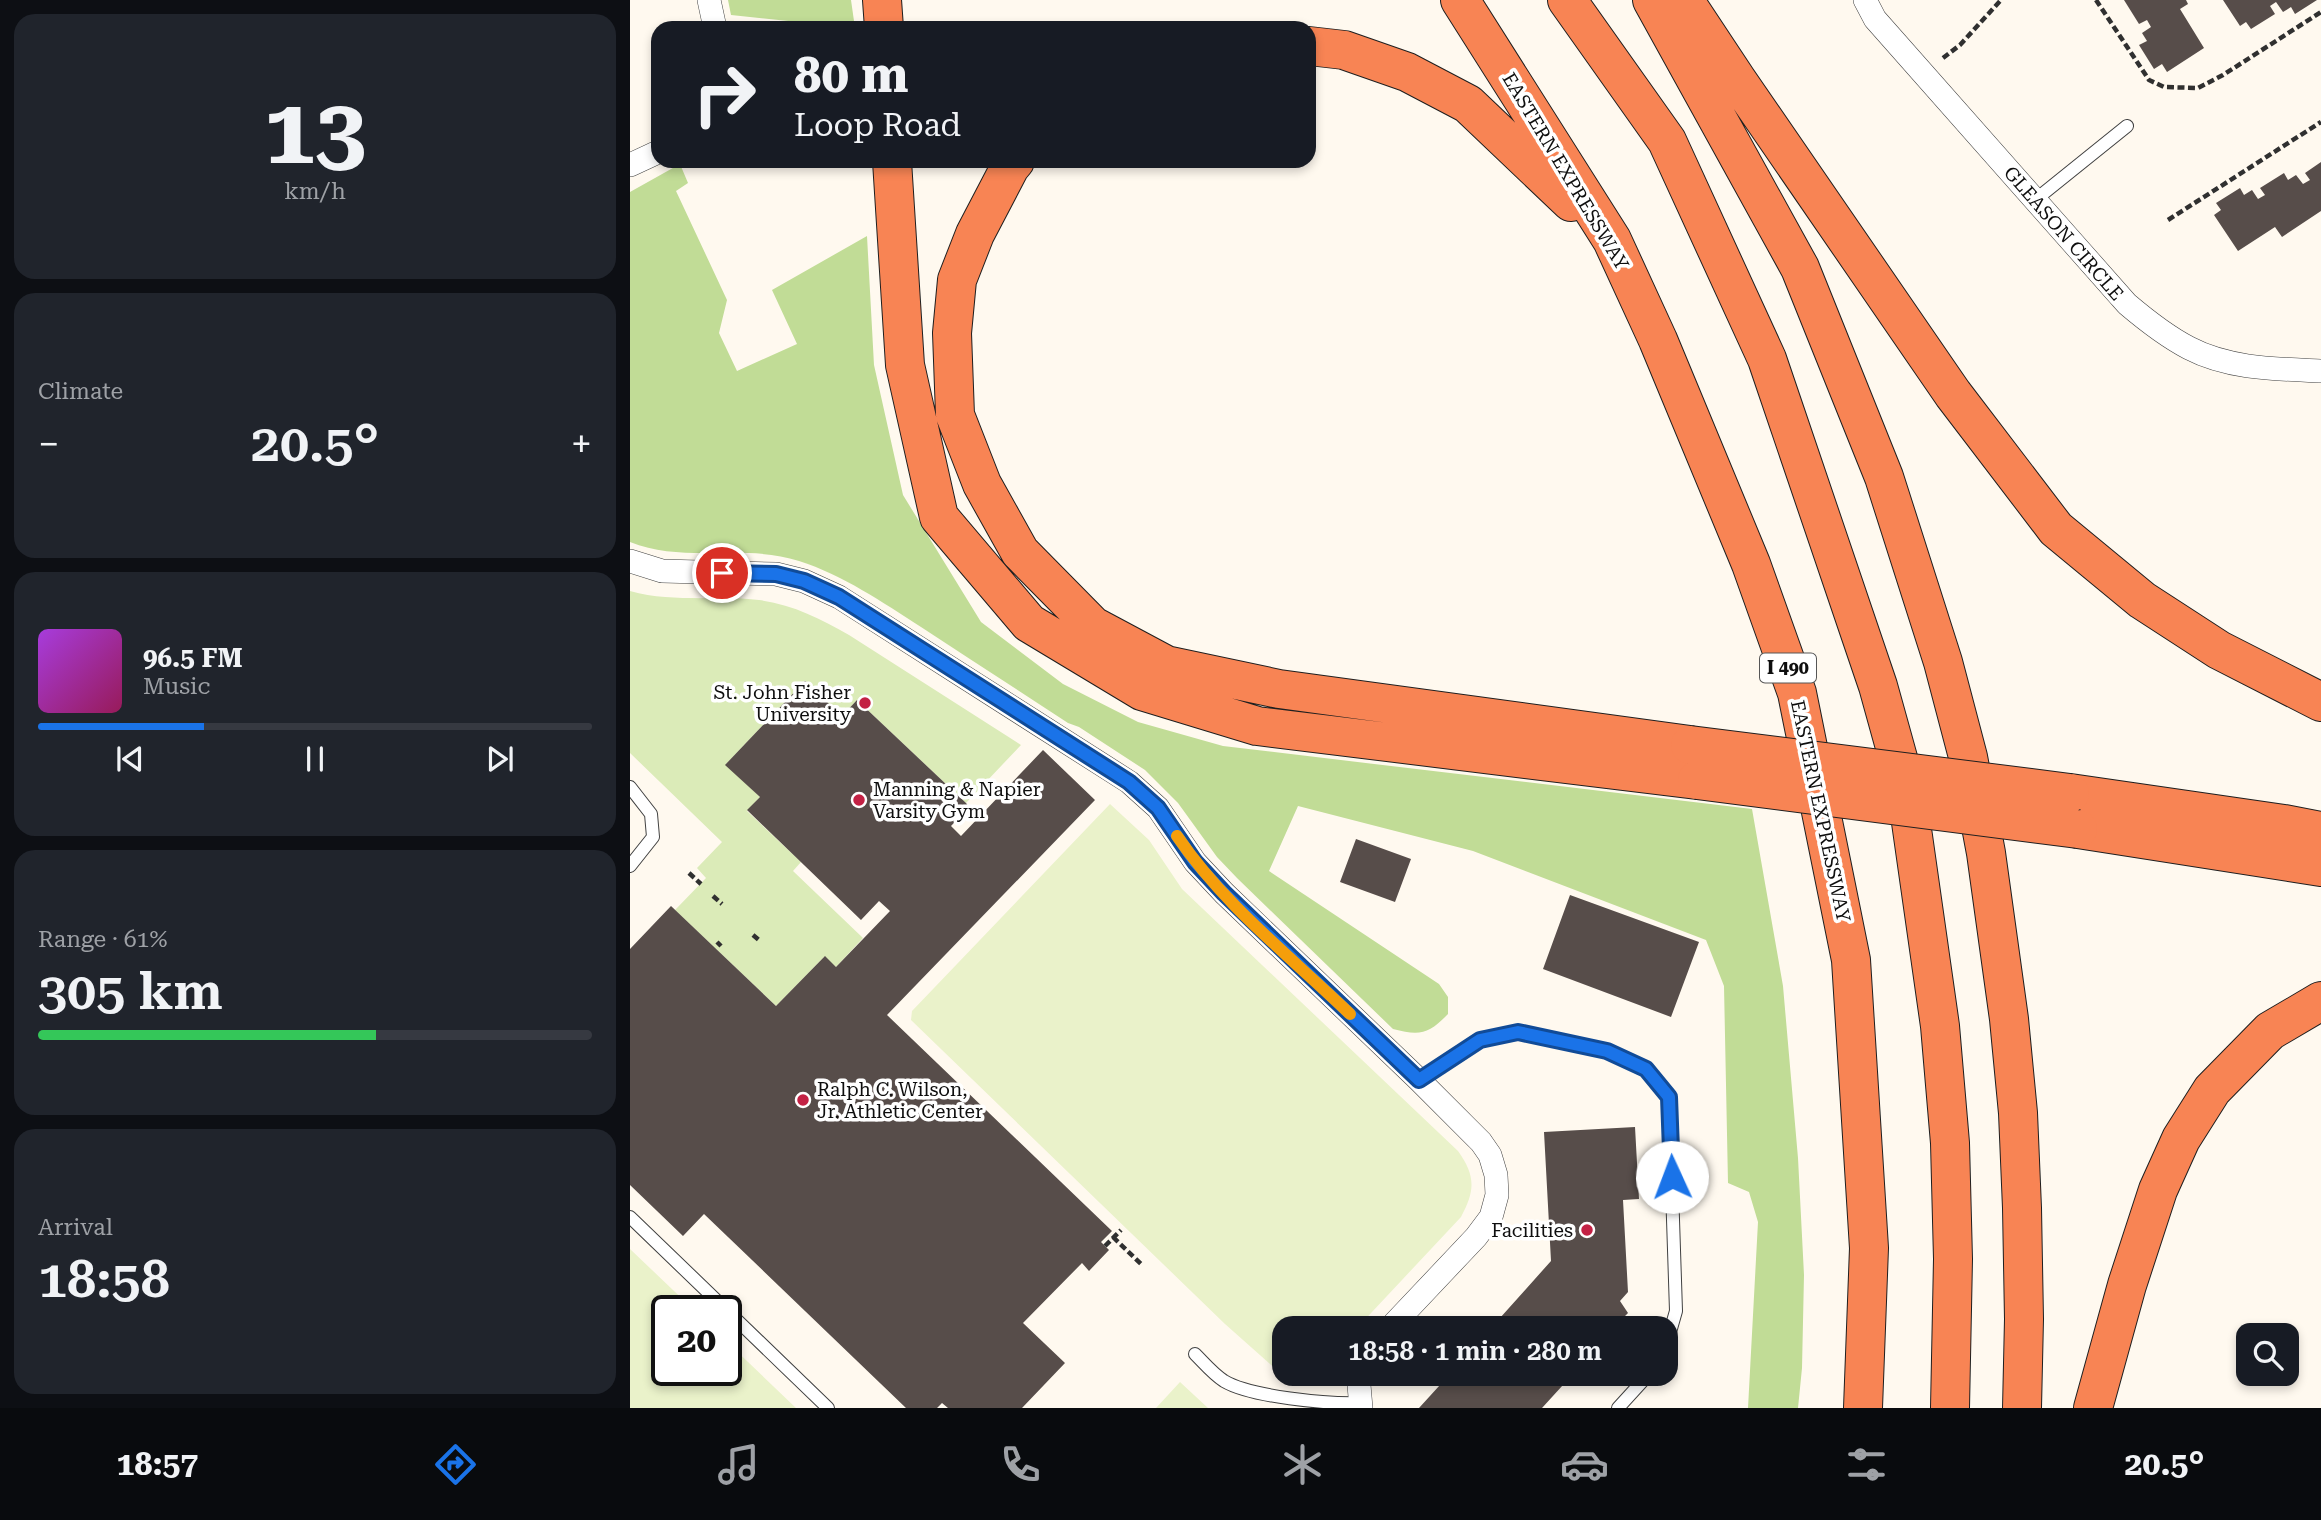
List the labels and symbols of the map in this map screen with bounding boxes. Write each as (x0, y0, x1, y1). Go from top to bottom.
street label: EASTERN EXPRESSWAY (1497, 68, 1634, 274)
street label: GLEASON CIRCLE (1999, 161, 2128, 305)
pin (692, 543, 752, 603)
road number: I 490 (1760, 654, 1816, 682)
place label: St. John Fisher University (714, 681, 852, 726)
marker: St. John Fisher University (857, 695, 873, 711)
street label: EASTERN EXPRESSWAY (1786, 698, 1855, 924)
place label: Manning & Napier Varsity Gym (873, 778, 1041, 823)
marker: Manning & Napier Varsity Gym (851, 792, 867, 808)
place label: Ralph C. Wilson, Jr. Athletic Center (817, 1078, 983, 1123)
marker: Ralph C. Wilson, Jr. Athletic Center (795, 1092, 811, 1108)
position arrow (1635, 1140, 1709, 1214)
place label: Facilities (1491, 1219, 1573, 1242)
marker: Facilities (1579, 1222, 1595, 1238)
speed limit sign: 20 (651, 1295, 742, 1386)

